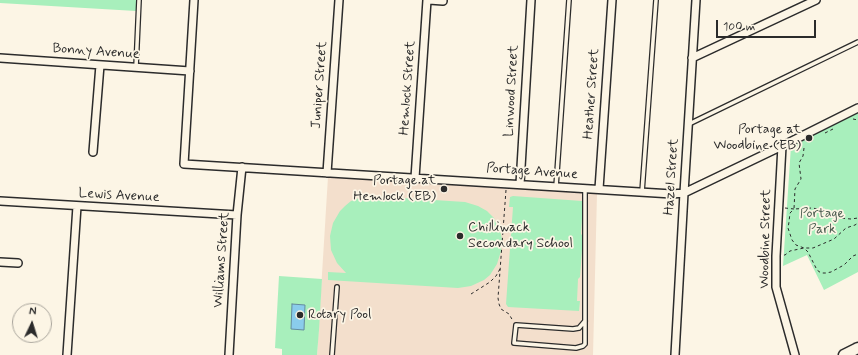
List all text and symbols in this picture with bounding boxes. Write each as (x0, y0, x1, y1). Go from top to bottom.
scale bar (718, 12, 818, 38)
text: 100 m (723, 19, 755, 35)
street label: Hemlock Street (396, 40, 420, 136)
street label: Bonny Avenue (52, 41, 140, 63)
street label: Juniper Street (309, 41, 331, 129)
street label: Linwood Street (501, 45, 523, 137)
street label: Heather Street (580, 48, 604, 140)
place label: Portage at Woodbine (EB) (713, 122, 801, 154)
marker: Portage at Woodbine (EB) (804, 133, 814, 143)
street label: Hazel Street (661, 138, 683, 216)
street label: Portage Avenue (486, 160, 578, 184)
place label: Portage at Hemlock (EB) (353, 173, 436, 206)
marker: Portage at Hemlock (EB) (439, 184, 449, 194)
street label: Lewis Avenue (78, 185, 160, 207)
street label: Woodbine Street (757, 189, 775, 289)
park label: Portage Park (800, 206, 844, 238)
street label: Williams Street (210, 212, 234, 308)
place label: Chilliwack Secondary School (468, 220, 573, 252)
marker: Chilliwack Secondary School (455, 231, 465, 241)
north arrow (12, 303, 52, 343)
text: N (29, 305, 37, 319)
place label: Rotary Pool (308, 307, 371, 323)
marker: Rotary Pool (295, 310, 305, 320)

